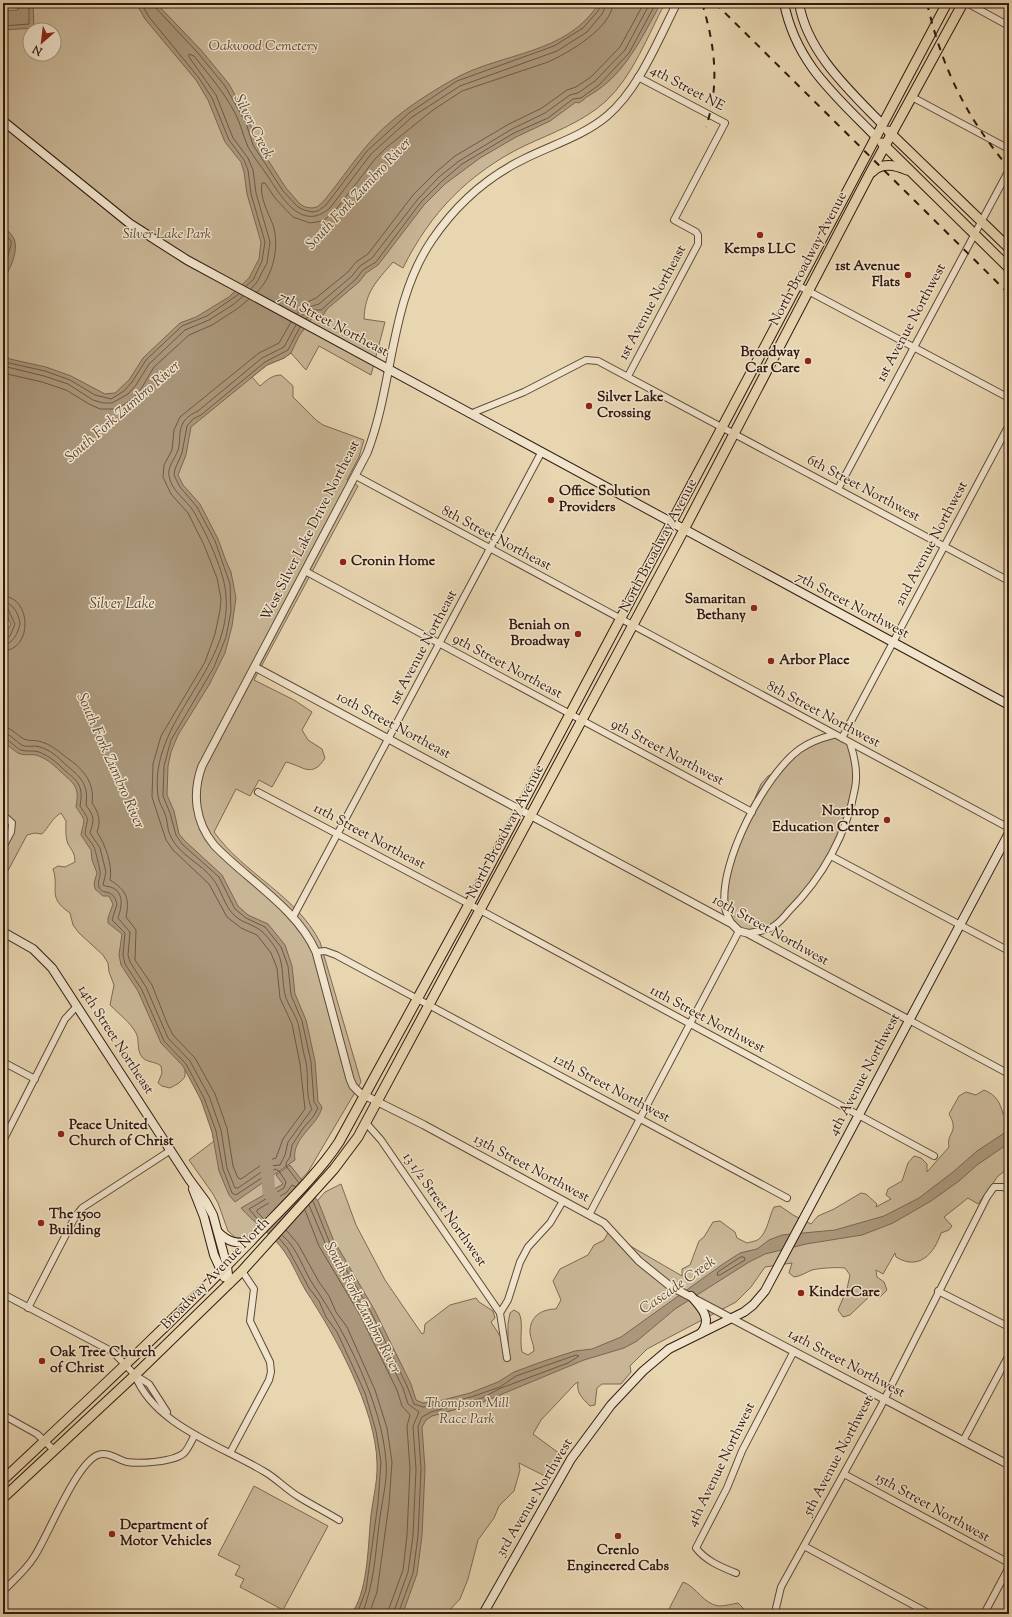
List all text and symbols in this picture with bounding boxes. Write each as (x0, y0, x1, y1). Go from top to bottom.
north arrow (22, 22, 62, 62)
park label: Oakwood Cemetery (208, 37, 318, 57)
text: N (30, 41, 46, 60)
street label: 4th Street NE (646, 61, 728, 117)
water label: Silver Creek (228, 91, 278, 163)
water label: South Fork Zumbro River (301, 133, 417, 255)
street label: North Broadway Avenue (765, 188, 853, 330)
park label: Silver Lake Park (123, 225, 212, 245)
marker: Kemps LLC (755, 230, 765, 240)
place label: Kemps LLC (724, 240, 796, 260)
street label: 1st Avenue Northeast (614, 242, 692, 364)
place label: 1st Avenue Flats (835, 257, 900, 293)
street label: 1st Avenue Northwest (872, 260, 952, 386)
marker: 1st Avenue Flats (903, 270, 913, 280)
street label: 7th Street Northeast (274, 287, 392, 363)
place label: Broadway Car Care (741, 343, 800, 379)
water label: South Fork Zumbro River (61, 356, 186, 468)
marker: Broadway Car Care (803, 356, 813, 366)
place label: Silver Lake Crossing (597, 388, 664, 424)
marker: Silver Lake Crossing (584, 401, 594, 411)
street label: West Silver Lake Drive Northeast (257, 437, 365, 625)
street label: 6th Street Northwest (803, 451, 923, 527)
street label: North Broadway Avenue (615, 475, 703, 617)
street label: 2nd Avenue Northwest (891, 478, 974, 610)
place label: Office Solution Providers (559, 482, 651, 518)
marker: Office Solution Providers (546, 495, 556, 505)
street label: 8th Street Northeast (437, 501, 555, 577)
place label: Cronin Home (351, 552, 436, 572)
marker: Cronin Home (338, 557, 348, 567)
street label: 7th Street Northwest (792, 568, 912, 644)
street label: 1st Avenue Northeast (385, 587, 463, 709)
place label: Samaritan Bethany (685, 590, 747, 626)
water label: Silver Lake (90, 594, 154, 615)
marker: Samaritan Bethany (749, 603, 759, 613)
place label: Beniah on Broadway (509, 616, 571, 652)
marker: Beniah on Broadway (573, 629, 583, 639)
street label: 9th Street Northeast (449, 630, 566, 705)
place label: Arbor Place (779, 651, 850, 671)
marker: Arbor Place (766, 656, 776, 666)
street label: 8th Street Northwest (763, 677, 883, 753)
street label: 10th Street Northeast (332, 687, 454, 765)
water label: South Fork Zumbro River (71, 690, 150, 833)
street label: 9th Street Northwest (607, 715, 727, 791)
street label: North Broadway Avenue (462, 761, 550, 903)
street label: 11th Street Northeast (309, 799, 429, 875)
place label: Northrop Education Center (772, 802, 880, 838)
marker: Northrop Education Center (882, 815, 892, 825)
street label: 10th Street Northwest (708, 891, 832, 972)
street label: 14th Street Northeast (72, 981, 158, 1099)
street label: 11th Street Northwest (646, 981, 769, 1059)
street label: 4th Avenue Northwest (824, 1010, 906, 1140)
street label: 12th Street Northwest (549, 1050, 673, 1128)
place label: Peace United Church of Christ (69, 1116, 174, 1152)
marker: Peace United Church of Christ (56, 1129, 66, 1139)
street label: 13th Street Northwest (469, 1130, 593, 1208)
street label: 13 1/2 Street Northwest (397, 1149, 491, 1271)
place label: The 1500 Building (49, 1205, 101, 1241)
street label: Broadway Avenue North (157, 1213, 275, 1335)
marker: The 1500 Building (36, 1218, 46, 1228)
water label: South Fork Zumbro River (318, 1238, 406, 1378)
water label: Cascade Creek (636, 1252, 721, 1320)
place label: KinderCare (809, 1283, 880, 1303)
marker: KinderCare (796, 1288, 806, 1298)
street label: 14th Street Northwest (784, 1325, 908, 1404)
place label: Oak Tree Church of Christ (50, 1343, 157, 1379)
marker: Oak Tree Church of Christ (37, 1356, 47, 1366)
street label: 5th Avenue Northwest (798, 1392, 879, 1521)
park label: Thompson Mill Race Park (425, 1394, 509, 1430)
street label: 4th Avenue Northwest (683, 1399, 761, 1531)
street label: 3rd Avenue Northwest (492, 1435, 578, 1561)
street label: 15th Street Northwest (871, 1468, 993, 1548)
place label: Department of Motor Vehicles (120, 1516, 212, 1552)
marker: Department of Motor Vehicles (107, 1529, 117, 1539)
marker: Crenlo Engineered Cabs (613, 1531, 623, 1541)
place label: Crenlo Engineered Cabs (567, 1541, 669, 1577)

